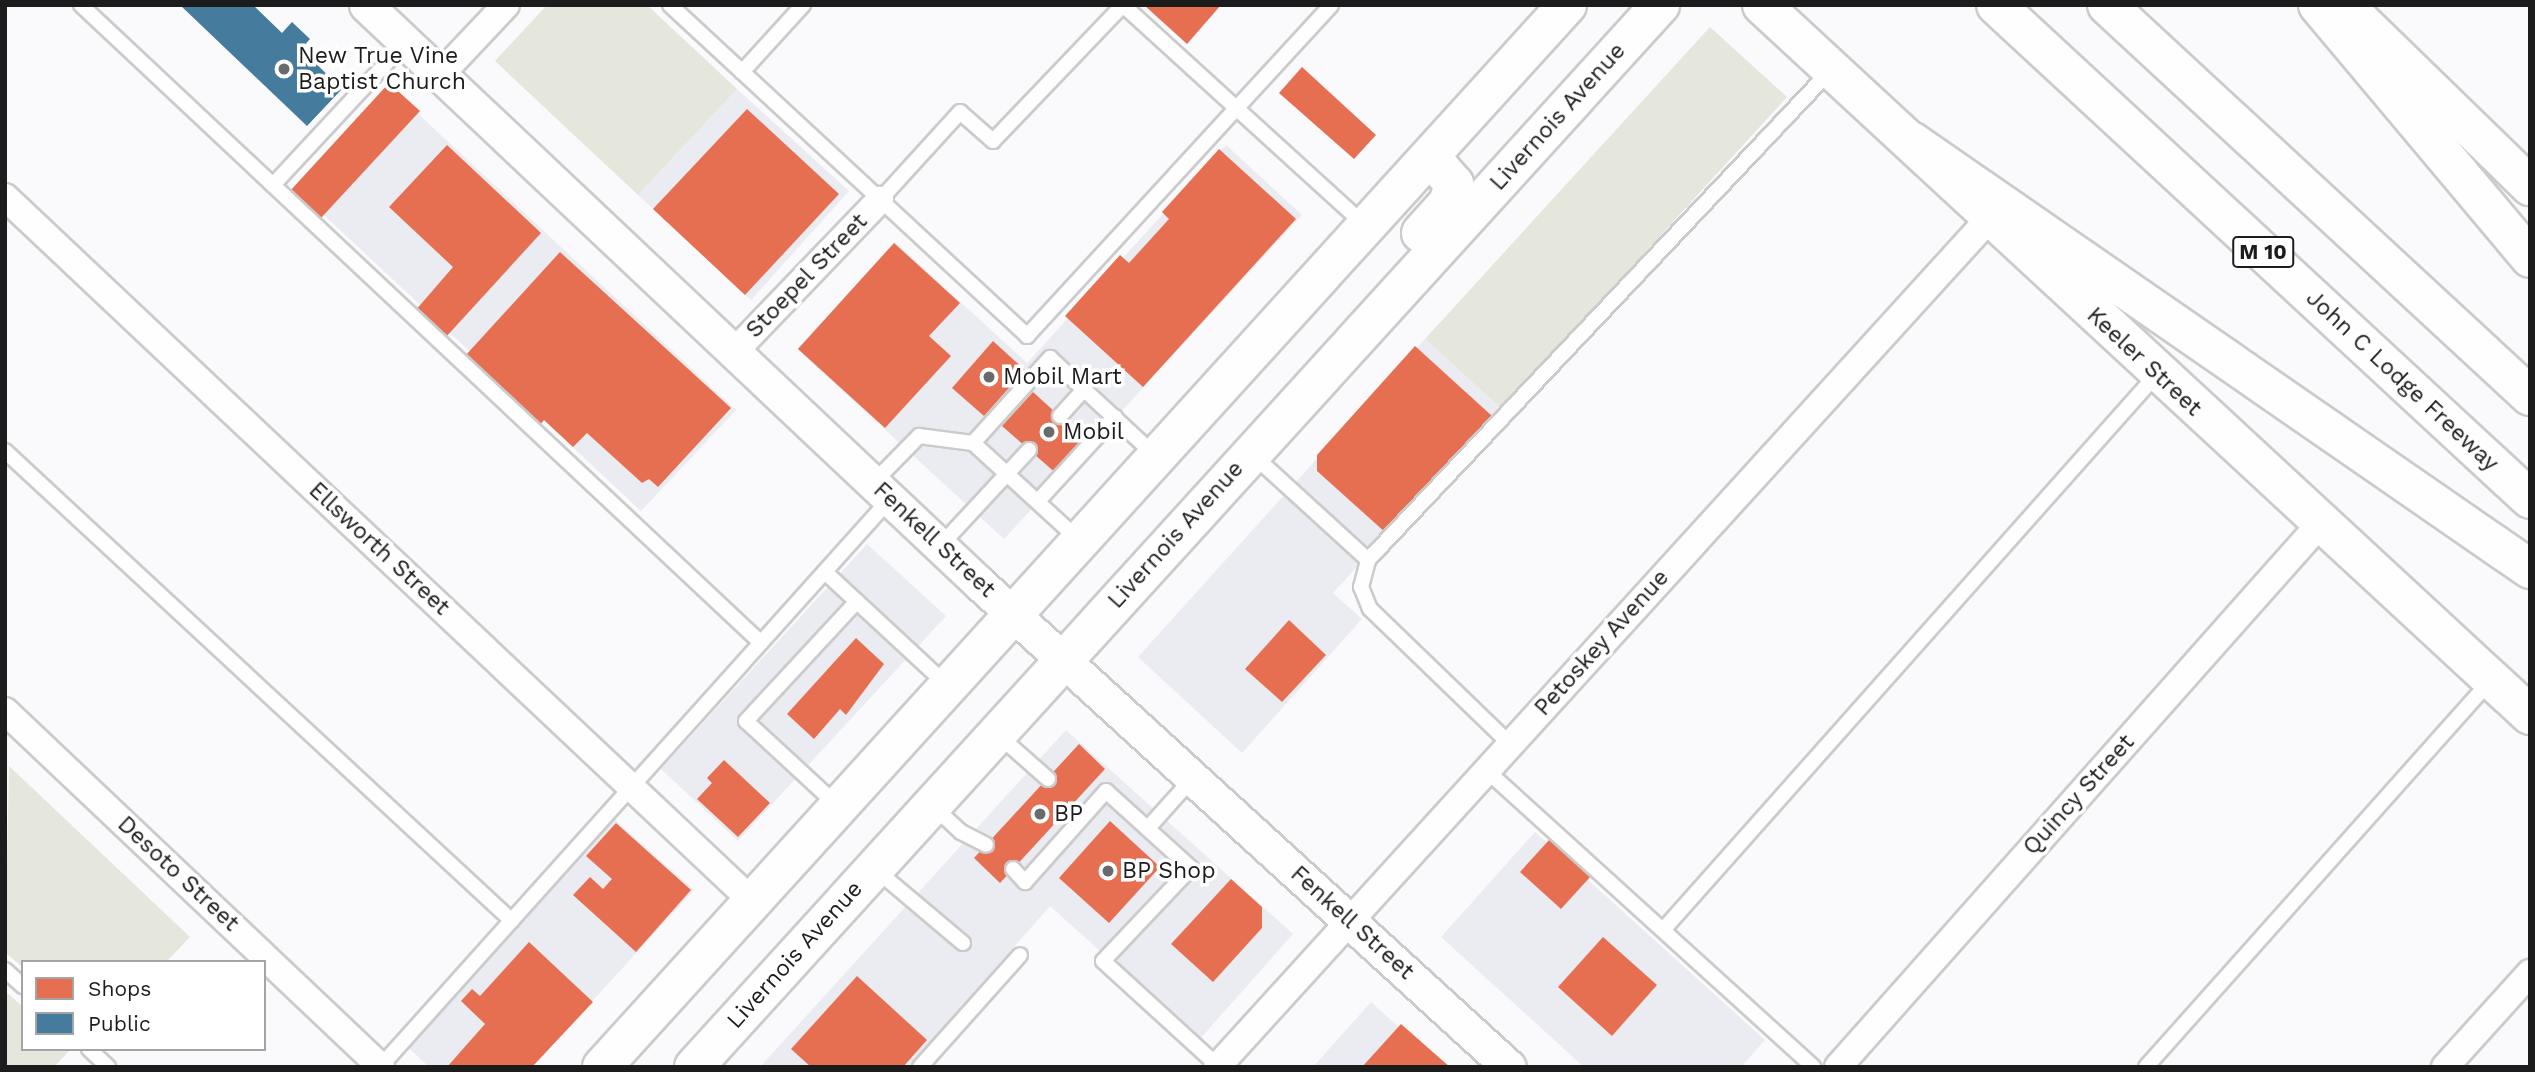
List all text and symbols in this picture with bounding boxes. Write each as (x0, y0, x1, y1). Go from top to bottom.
street label: Livernois Avenue (1484, 37, 1632, 197)
place label: New True Vine Baptist Church (298, 42, 466, 96)
marker: New True Vine Baptist Church (276, 61, 292, 77)
street label: Stoepel Street (740, 208, 874, 344)
road number: M 10 (2232, 234, 2294, 270)
street label: John C Lodge Freeway (2300, 285, 2504, 477)
street label: Keeler Street (2081, 302, 2207, 422)
place label: Mobil Mart (1003, 363, 1123, 391)
marker: Mobil Mart (981, 369, 997, 385)
place label: Mobil (1063, 418, 1124, 446)
marker: Mobil (1041, 424, 1057, 440)
street label: Livernois Avenue (1102, 455, 1250, 615)
street label: Fenkell Street (867, 476, 1001, 604)
street label: Ellsworth Street (303, 477, 455, 621)
street label: Petoskey Avenue (1529, 564, 1675, 722)
street label: Quincy Street (2018, 729, 2140, 861)
place label: BP (1054, 800, 1083, 828)
marker: BP (1032, 806, 1048, 822)
street label: Desoto Street (112, 811, 244, 937)
place label: BP Shop (1122, 857, 1216, 885)
street label: Fenkell Street (1284, 860, 1420, 986)
marker: BP Shop (1100, 863, 1116, 879)
street label: Livernois Avenue (721, 875, 869, 1035)
legend (21, 960, 266, 1051)
text: Shops (88, 976, 151, 1001)
text: Public (88, 1011, 151, 1036)

